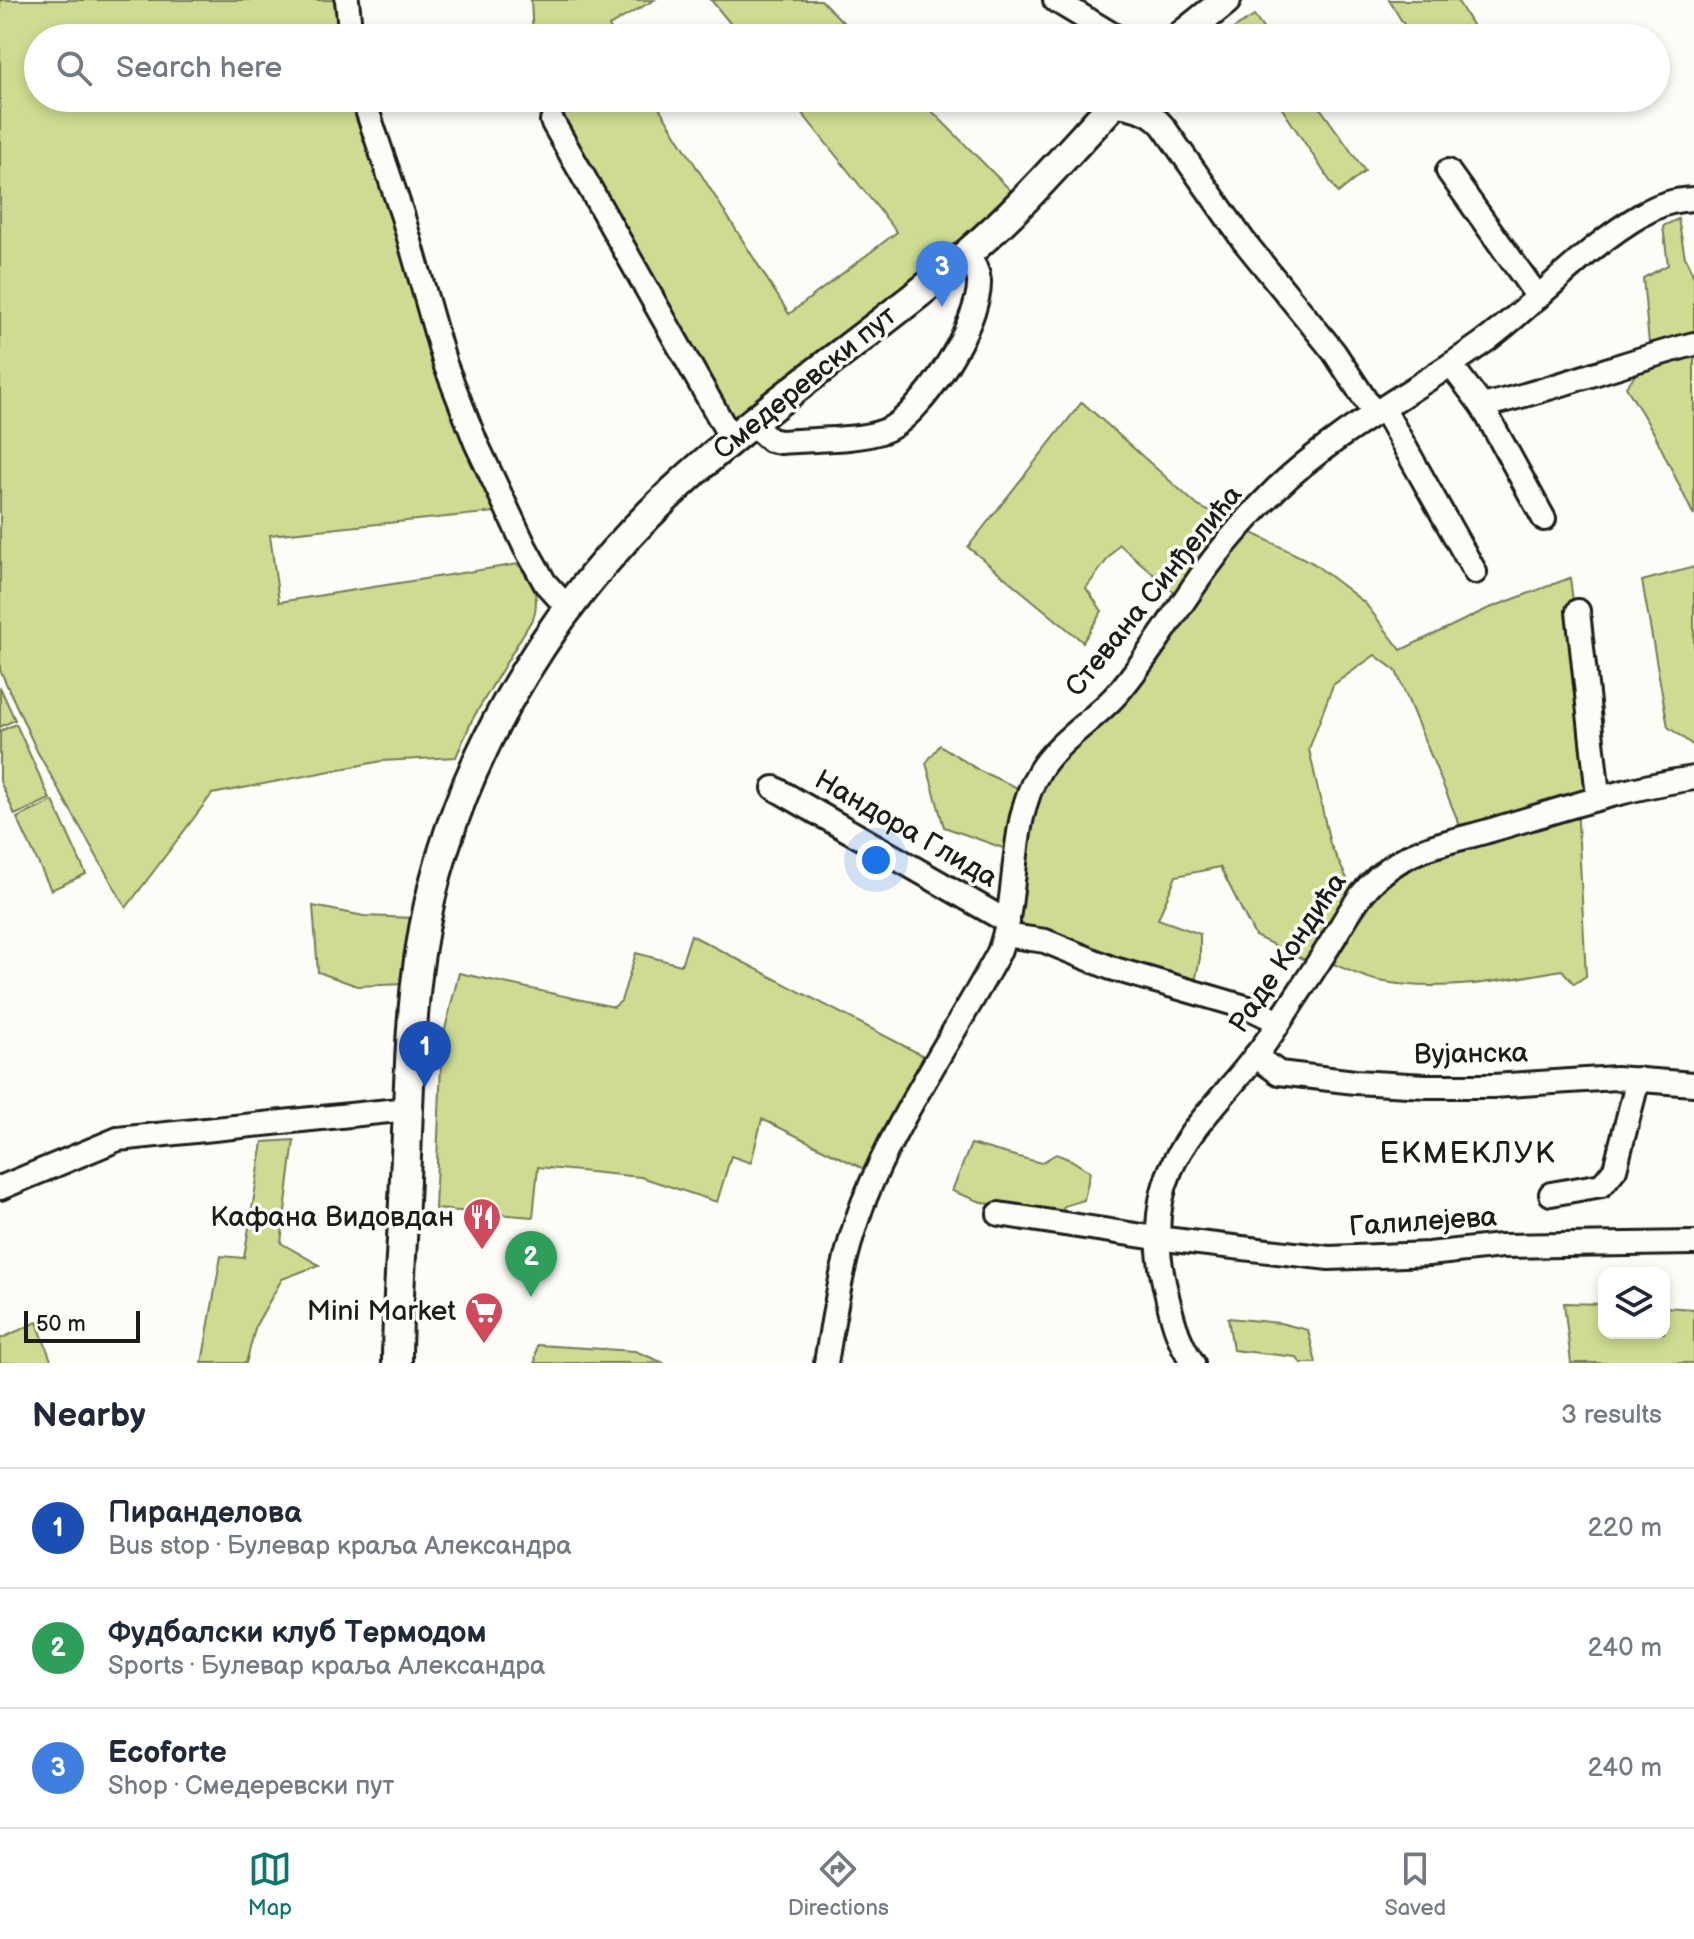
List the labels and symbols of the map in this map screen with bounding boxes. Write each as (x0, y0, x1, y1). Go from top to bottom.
pin: 3 (916, 241, 968, 307)
street label: Смедеревски пут (707, 299, 903, 467)
street label: Стевана Синђелића (1059, 478, 1250, 703)
street label: Нандора Глида (809, 763, 1004, 895)
your location (856, 840, 896, 880)
street label: Раде Кондића (1222, 866, 1354, 1039)
pin: 1 (399, 1021, 451, 1087)
street label: Вујанска (1414, 1036, 1529, 1071)
district label: ЕКМЕКЛУК (1380, 1136, 1556, 1172)
restaurant icon: Кафана Видовдан (461, 1196, 503, 1251)
street label: Галилејева (1348, 1200, 1499, 1244)
place label: Кафана Видовдан (210, 1201, 454, 1234)
pin: 2 (505, 1231, 557, 1297)
supermarket icon: Mini Market (463, 1290, 505, 1345)
place label: Mini Market (307, 1295, 456, 1328)
scale bar (24, 1307, 140, 1343)

